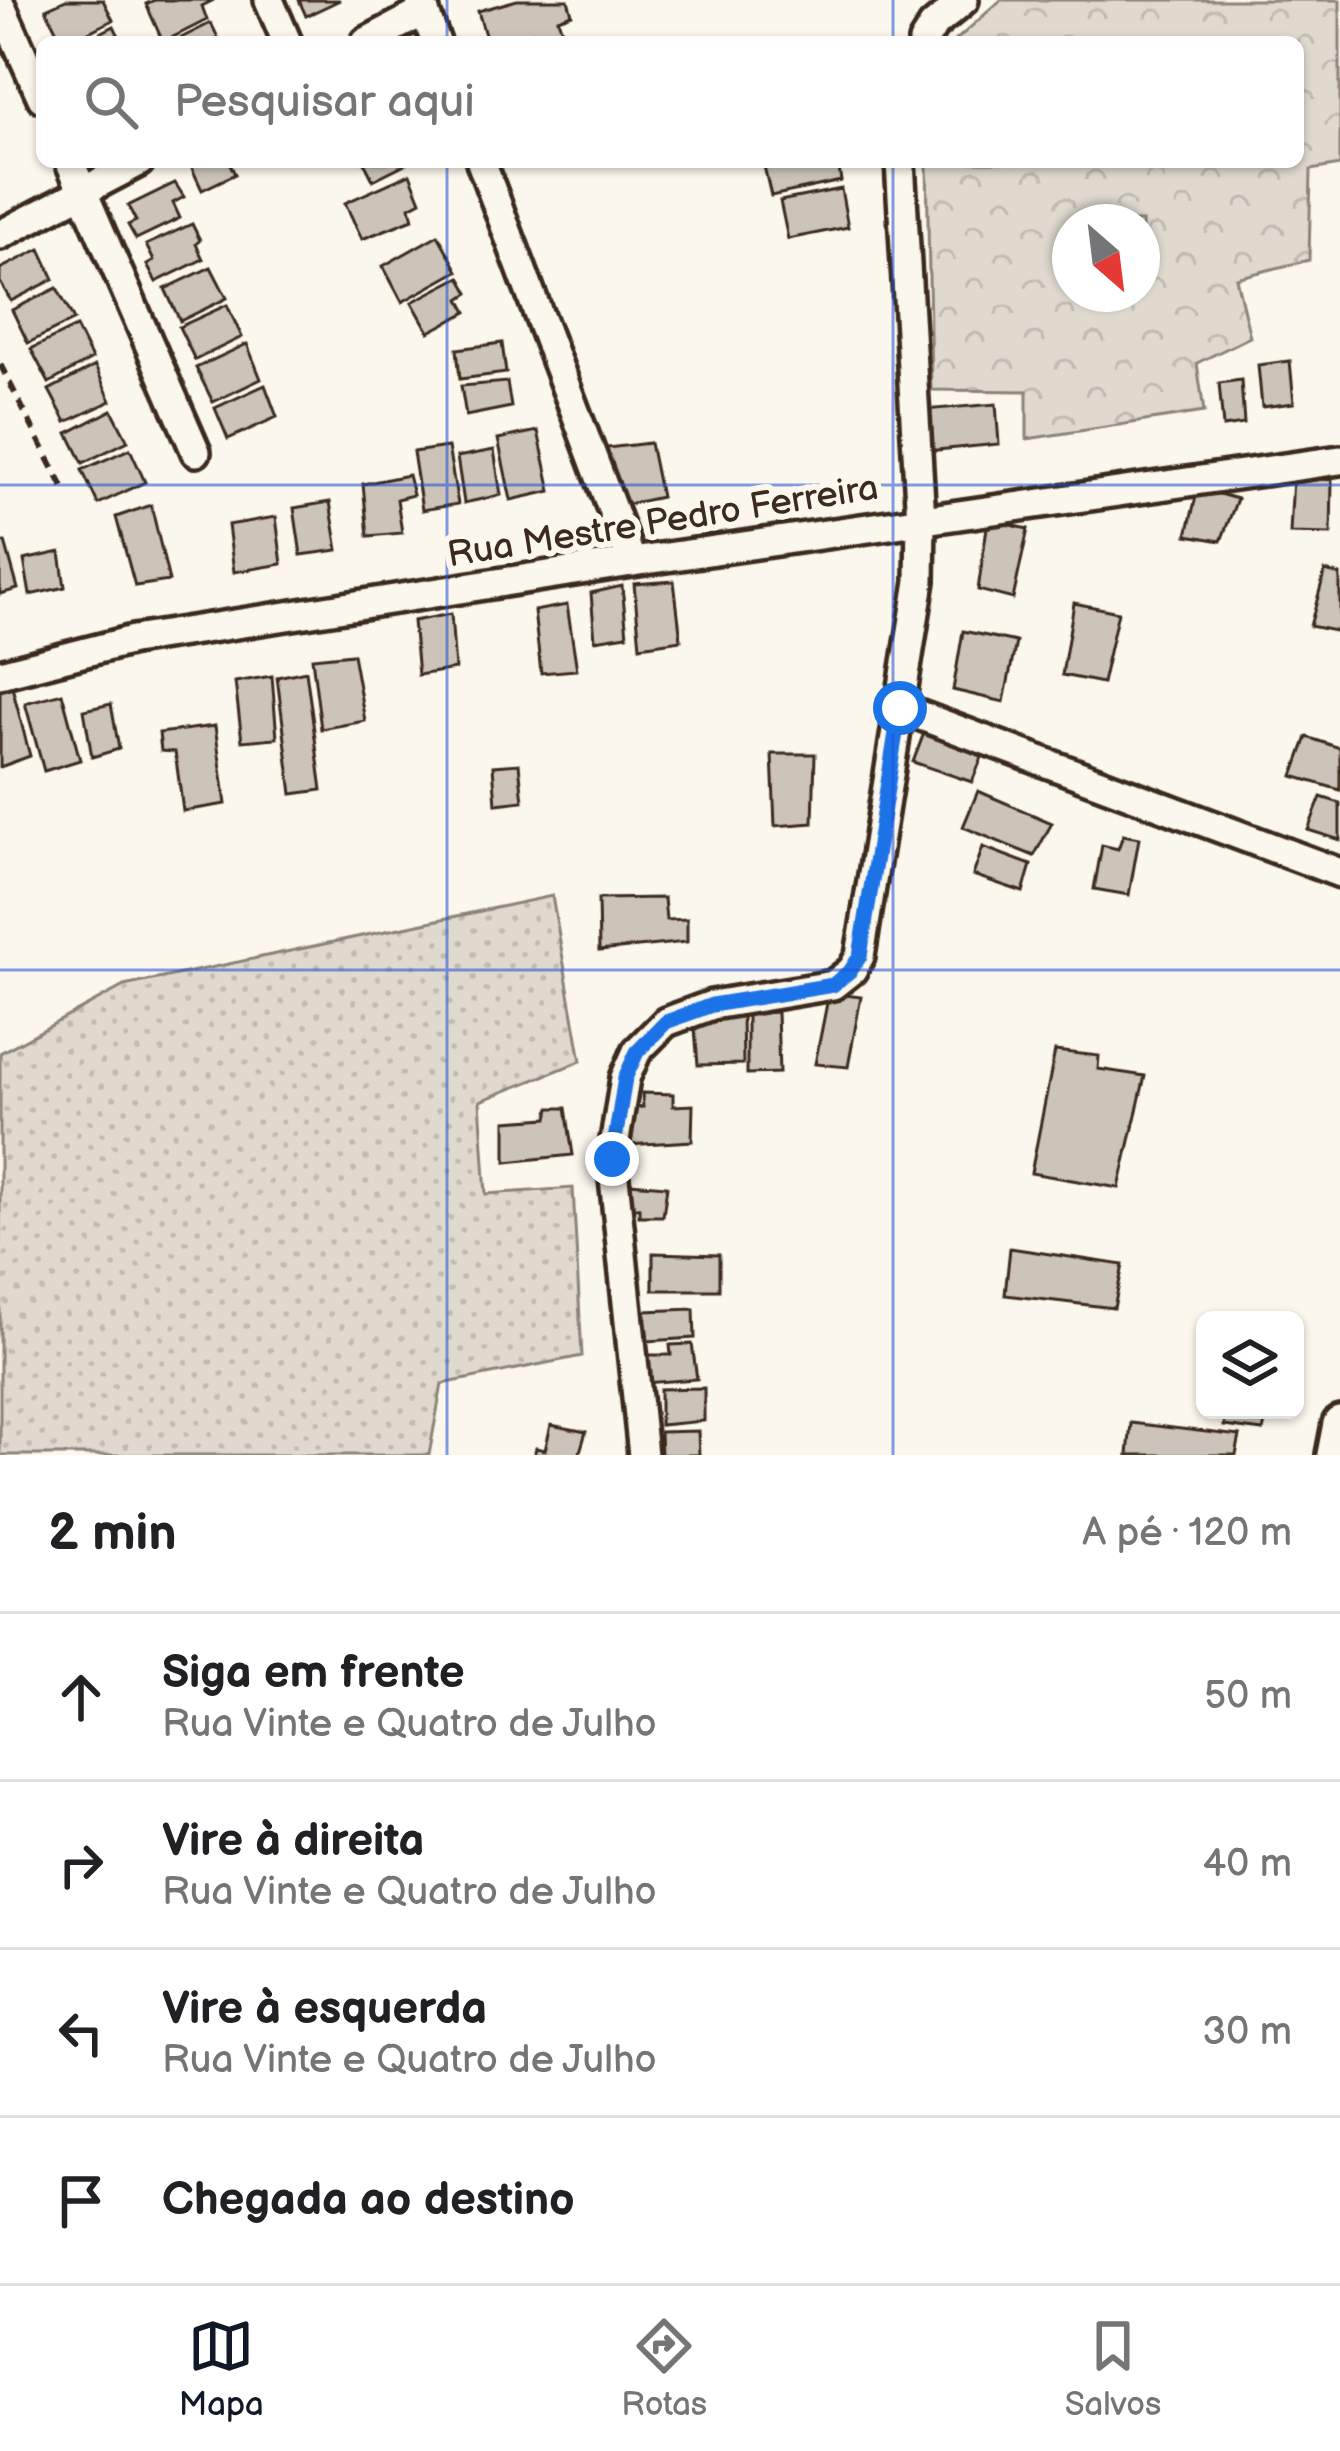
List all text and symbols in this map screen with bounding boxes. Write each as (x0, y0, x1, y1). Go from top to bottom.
search box (36, 36, 1304, 168)
icon: search (78, 69, 144, 135)
text: Pesquisar aqui (174, 75, 475, 130)
north arrow (1052, 204, 1160, 312)
street label: Rua Mestre Pedro Ferreira (445, 467, 881, 577)
route start (873, 681, 927, 735)
route end (585, 1132, 639, 1186)
map controls (1196, 1311, 1304, 1419)
button: layers (1196, 1311, 1304, 1419)
text: 2 min (48, 1503, 177, 1564)
text: A pé · 120 m (1082, 1510, 1292, 1557)
text: Siga em frente (162, 1646, 465, 1701)
icon: ahead (48, 1664, 114, 1730)
text: 50 m (1204, 1673, 1292, 1720)
text: Rua Vinte e Quatro de Julho (162, 1701, 657, 1748)
text: Vire à direita (162, 1814, 424, 1869)
icon: right (48, 1832, 114, 1898)
text: 40 m (1202, 1841, 1292, 1888)
text: Rua Vinte e Quatro de Julho (162, 1869, 657, 1916)
text: Vire à esquerda (162, 1982, 487, 2037)
icon: left (48, 2000, 114, 2066)
text: 30 m (1202, 2009, 1292, 2056)
text: Rua Vinte e Quatro de Julho (162, 2037, 657, 2084)
icon: arrive (48, 2168, 114, 2234)
text: Chegada ao destino (162, 2173, 575, 2228)
tab: Mapa (179, 2313, 264, 2425)
tab: Rotas (621, 2313, 707, 2425)
tab: Salvos (1065, 2313, 1161, 2425)

